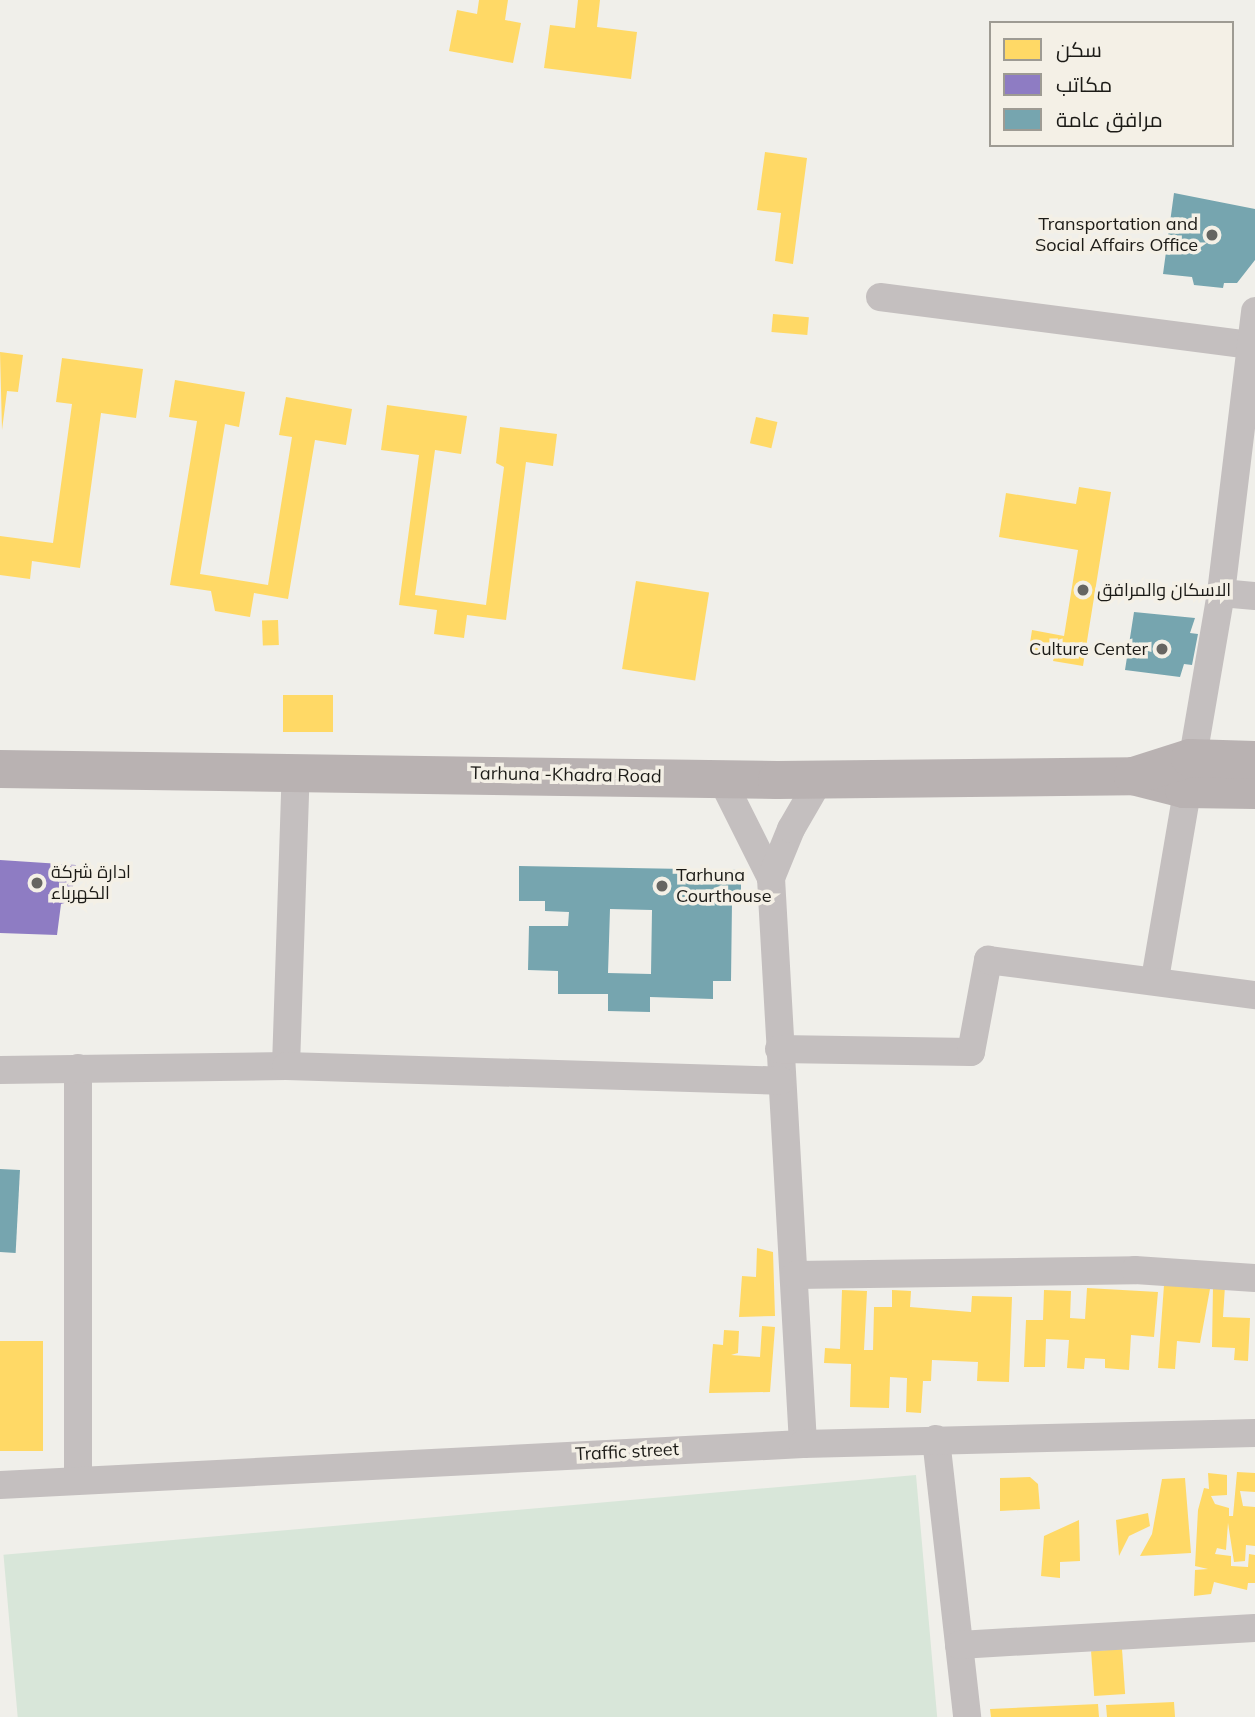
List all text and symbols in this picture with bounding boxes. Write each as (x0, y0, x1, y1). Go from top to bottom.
legend (989, 21, 1234, 147)
text: سكن (1056, 36, 1102, 62)
text: مكاتب (1056, 71, 1112, 97)
text: مرافق عامة (1056, 106, 1163, 132)
place label: Transportation and Social Affairs Office (1035, 214, 1198, 256)
marker: Transportation and Social Affairs Office (1204, 227, 1220, 243)
place label: الاسكان والمرافق (1097, 579, 1231, 601)
marker: الاسكان والمرافق (1075, 582, 1091, 598)
place label: Culture Center (1029, 638, 1148, 660)
marker: Culture Center (1154, 641, 1170, 657)
street label: Tarhuna -Khadra Road (470, 763, 662, 787)
place label: ادارة شركة الكهرباء (51, 862, 131, 904)
place label: Tarhuna Courthouse (676, 865, 772, 908)
marker: ادارة شركة الكهرباء (29, 875, 45, 891)
marker: Tarhuna Courthouse (654, 878, 670, 894)
street label: Traffic street (575, 1438, 679, 1466)

